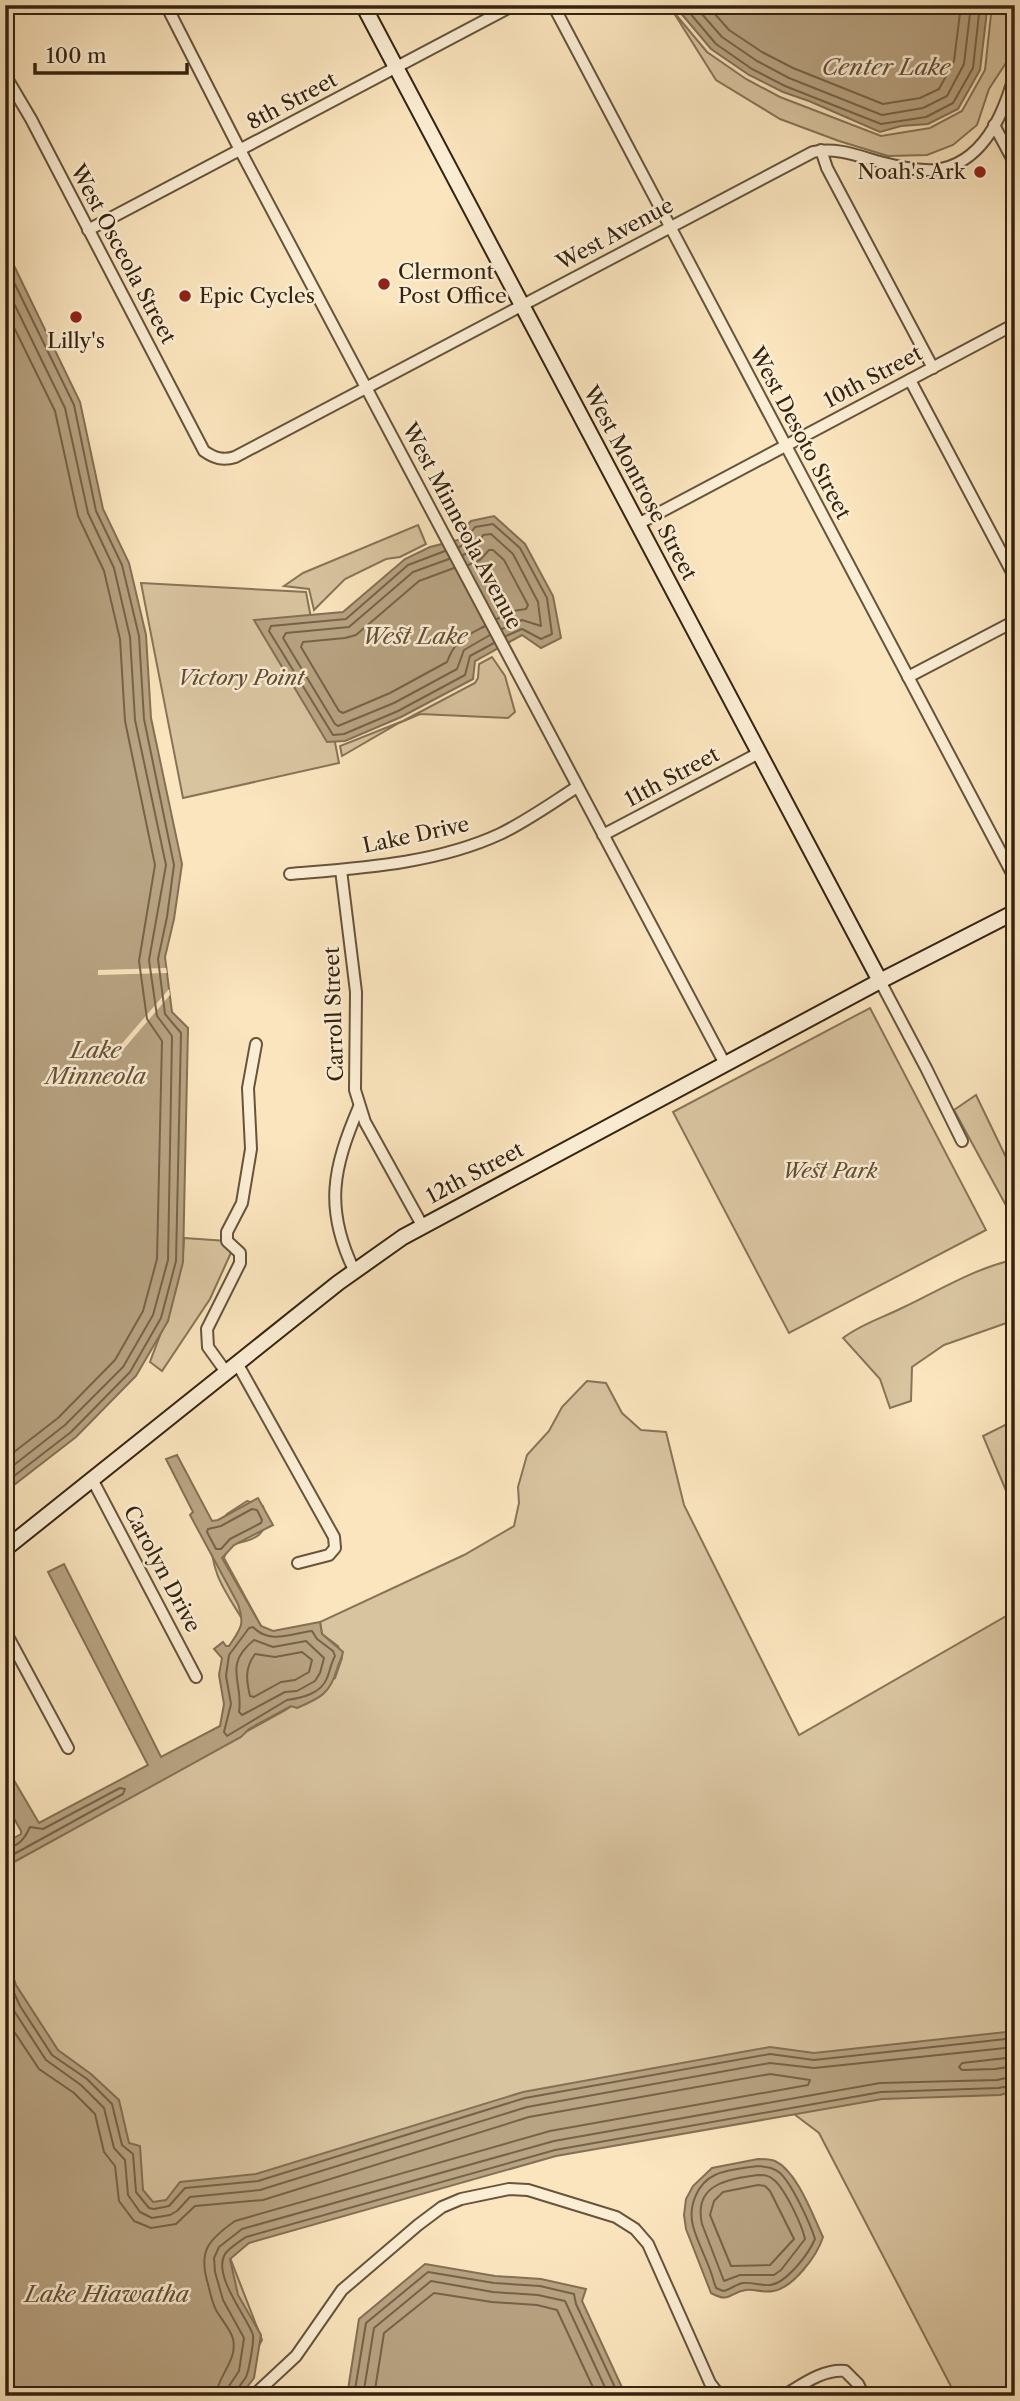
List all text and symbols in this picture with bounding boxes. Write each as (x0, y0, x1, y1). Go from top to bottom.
scale bar (35, 32, 187, 76)
text: 100 m (46, 43, 107, 68)
water label: Center Lake (822, 53, 951, 81)
street label: 8th Street (243, 66, 341, 135)
street label: West Osceola Street (65, 159, 182, 348)
place label: Noah's Ark (858, 159, 967, 184)
marker: Noah's Ark (972, 164, 988, 180)
street label: West Avenue (551, 192, 678, 275)
place label: Clermont Post Office (398, 259, 507, 308)
marker: Clermont Post Office (376, 276, 392, 292)
place label: Epic Cycles (199, 283, 315, 308)
marker: Epic Cycles (177, 288, 193, 304)
marker: Lilly's (68, 309, 84, 325)
place label: Lilly's (47, 328, 105, 353)
street label: 10th Street (819, 340, 927, 413)
street label: West Desoto Street (744, 342, 857, 524)
street label: West Montrose Street (578, 380, 703, 585)
street label: West Minneola Avenue (397, 417, 527, 633)
water label: West Lake (362, 622, 469, 650)
park label: Victory Point (177, 665, 306, 690)
street label: 11th Street (620, 741, 724, 812)
street label: Lake Drive (360, 811, 471, 858)
street label: Carroll Street (319, 945, 348, 1082)
water label: Lake Minneola (43, 1036, 147, 1090)
street label: 12th Street (422, 1136, 528, 1209)
park label: West Park (782, 1158, 878, 1183)
street label: Carolyn Drive (119, 1501, 206, 1636)
water label: Lake Hiawatha (23, 2280, 190, 2308)

